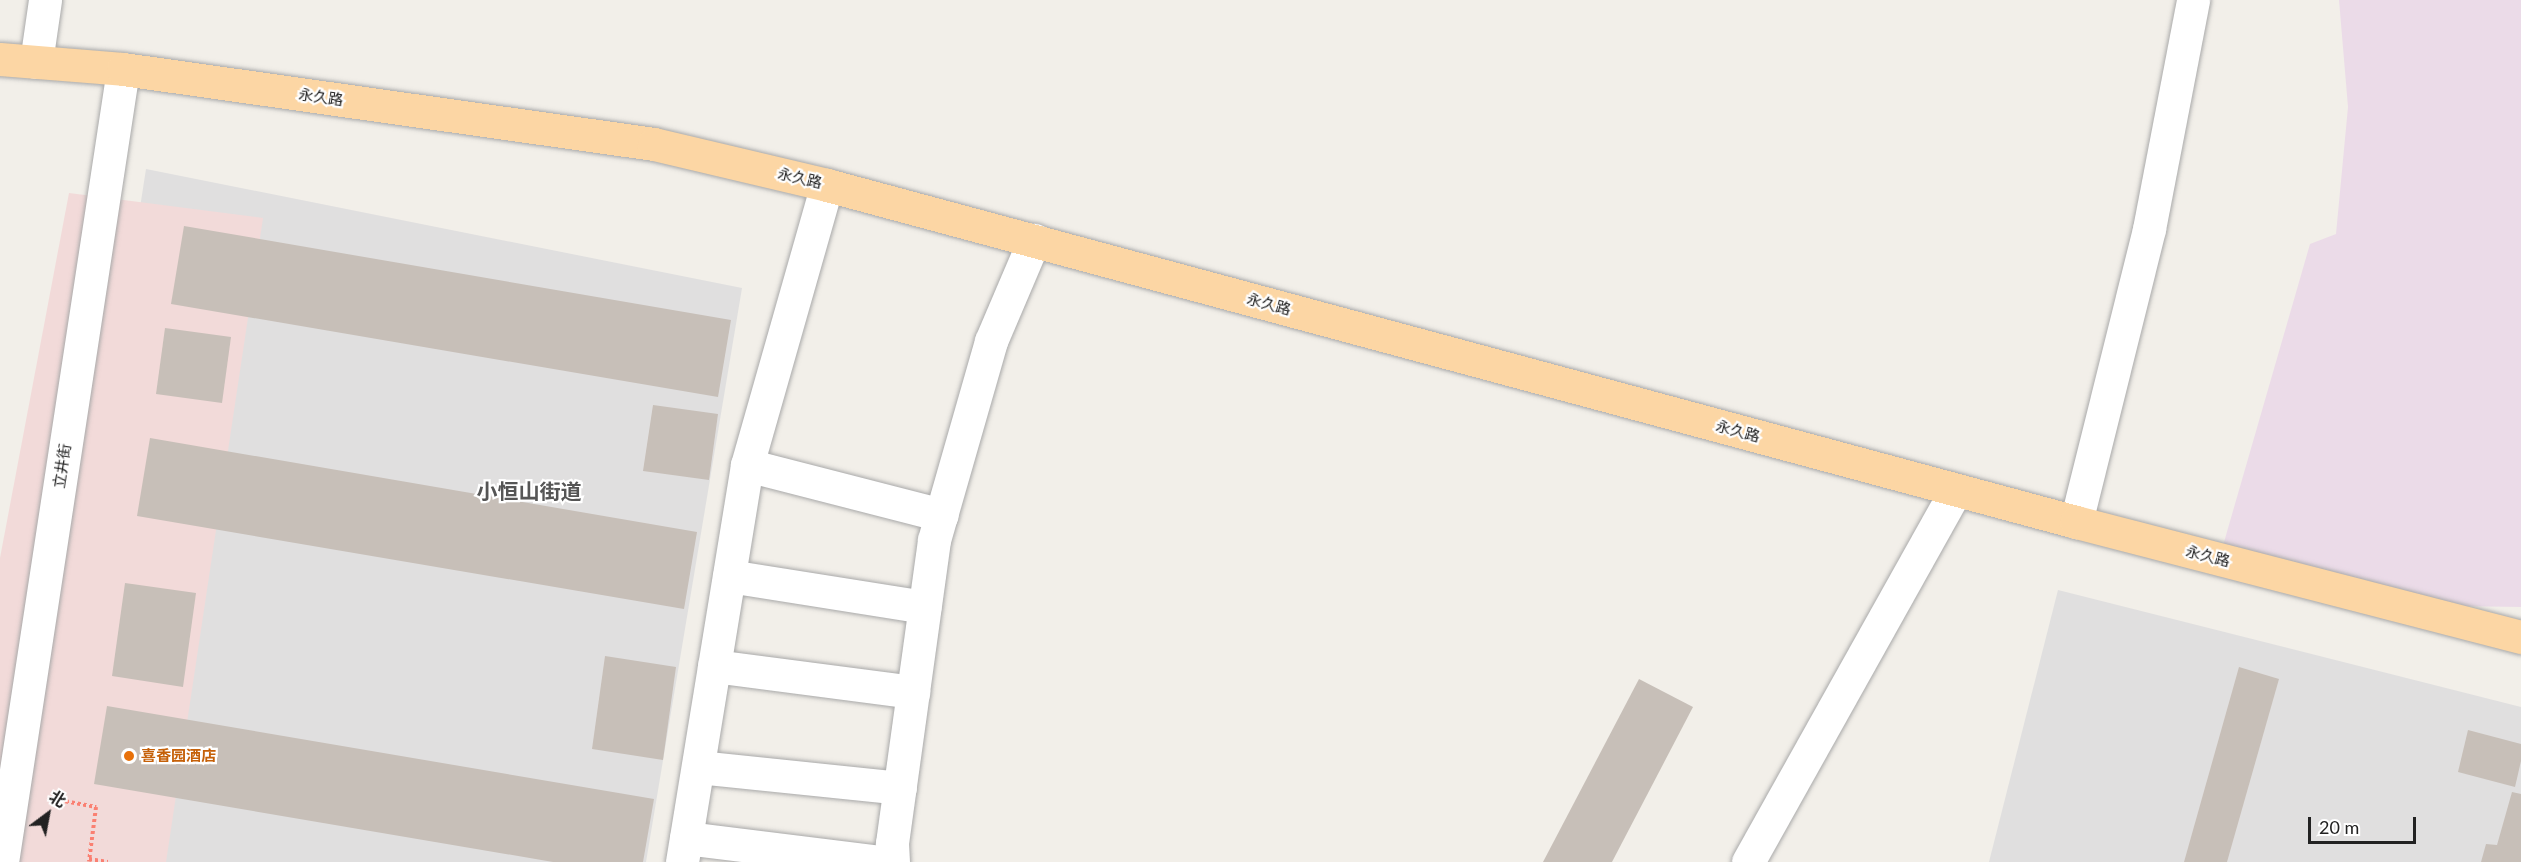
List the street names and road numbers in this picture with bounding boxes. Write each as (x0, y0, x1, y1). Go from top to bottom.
street label: 永久路 (297, 85, 345, 109)
street label: 永久路 (776, 164, 824, 192)
street label: 永久路 (1245, 289, 1293, 319)
street label: 永久路 (1714, 416, 1762, 446)
street label: 立井街 (50, 442, 74, 490)
street label: 永久路 (2184, 542, 2232, 570)

